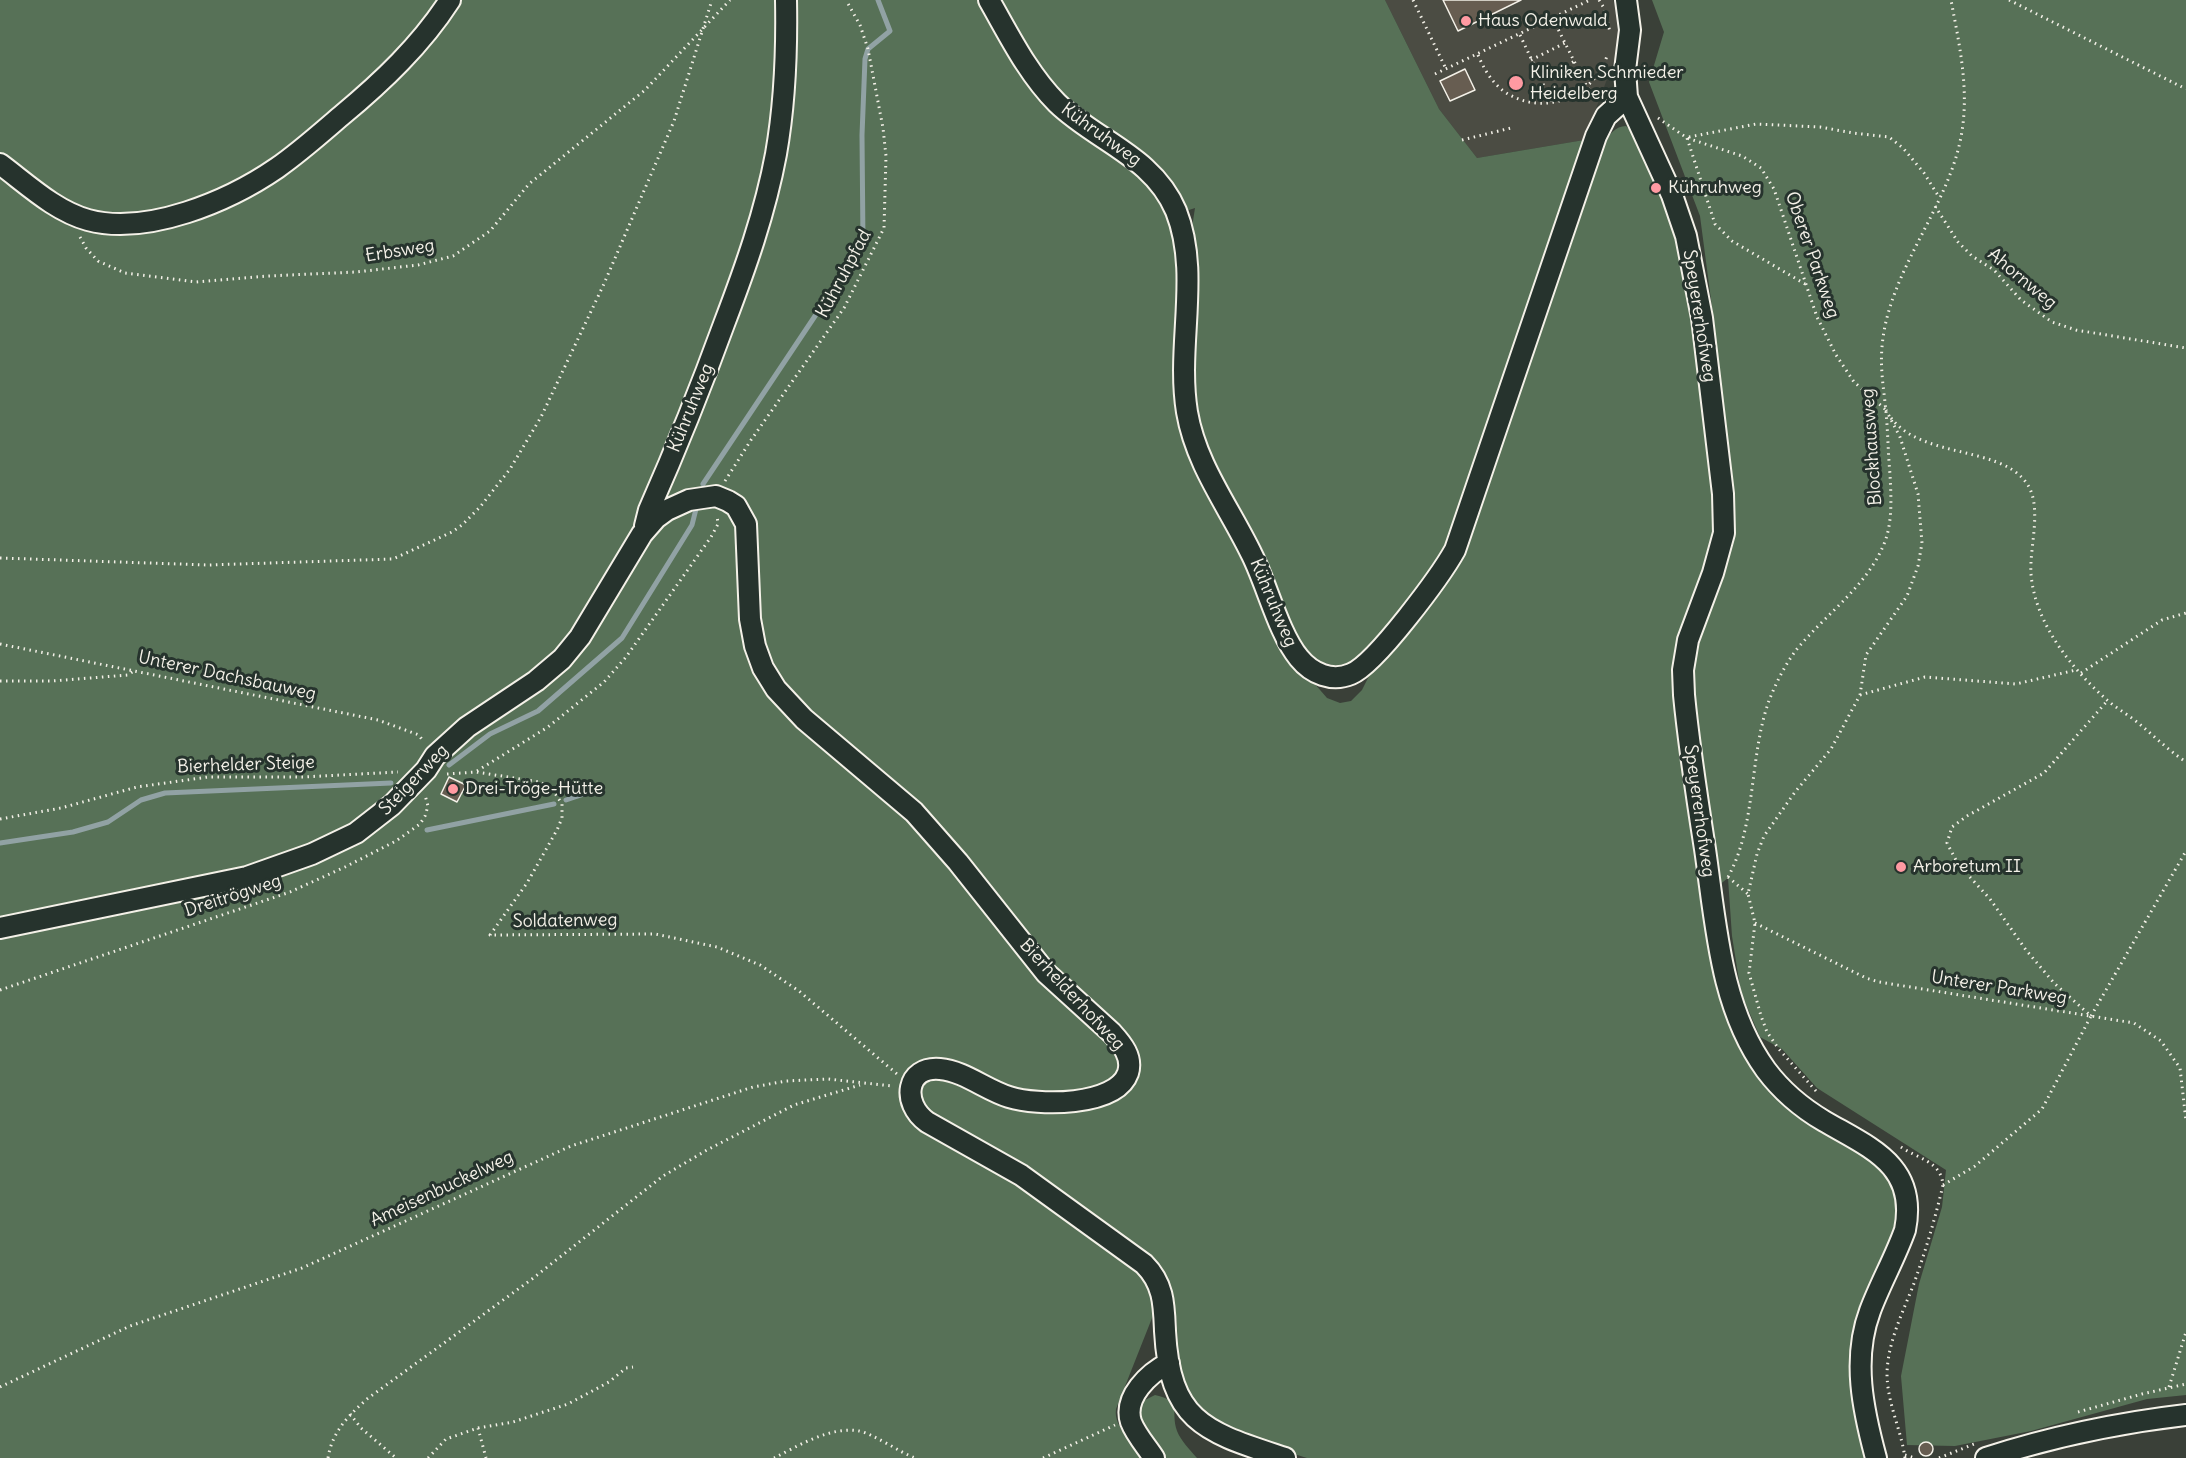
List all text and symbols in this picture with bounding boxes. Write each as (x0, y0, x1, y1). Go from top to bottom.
place label: Haus Odenwald (1478, 10, 1608, 32)
marker: Haus Odenwald (1459, 14, 1473, 28)
place label: Kliniken Schmieder Heidelberg (1530, 62, 1684, 104)
marker: Kliniken Schmieder Heidelberg (1507, 74, 1525, 92)
street label: Kühruhweg (1057, 99, 1145, 171)
place label: Kühruhweg (1668, 177, 1762, 199)
marker: Kühruhweg (1649, 181, 1663, 195)
street label: Oberer Parkweg (1780, 189, 1844, 321)
street label: Kühruhpfad (812, 226, 876, 322)
street label: Erbsweg (364, 235, 436, 267)
street label: Ahornweg (1983, 244, 2061, 314)
street label: Speyererhofweg (1678, 248, 1720, 384)
street label: Kühruhweg (663, 360, 719, 456)
street label: Blockhausweg (1857, 388, 1887, 506)
street label: Kühruhweg (1245, 556, 1301, 650)
street label: Unterer Dachsbauweg (136, 647, 318, 705)
street label: Steigerweg (375, 740, 453, 820)
street label: Speyererhofweg (1679, 743, 1719, 879)
street label: Bierhelder Steige (177, 752, 315, 778)
place label: Drei-Tröge-Hütte (465, 778, 603, 800)
marker: Drei-Tröge-Hütte (446, 782, 460, 796)
place label: Arboretum II (1913, 856, 2021, 878)
marker: Arboretum II (1894, 860, 1908, 874)
street label: Dreitrögweg (182, 870, 284, 922)
street label: Soldatenweg (512, 909, 618, 933)
street label: Bierhelderhofweg (1015, 935, 1129, 1055)
street label: Unterer Parkweg (1930, 967, 2068, 1009)
street label: Ameisenbuckelweg (367, 1146, 517, 1232)

